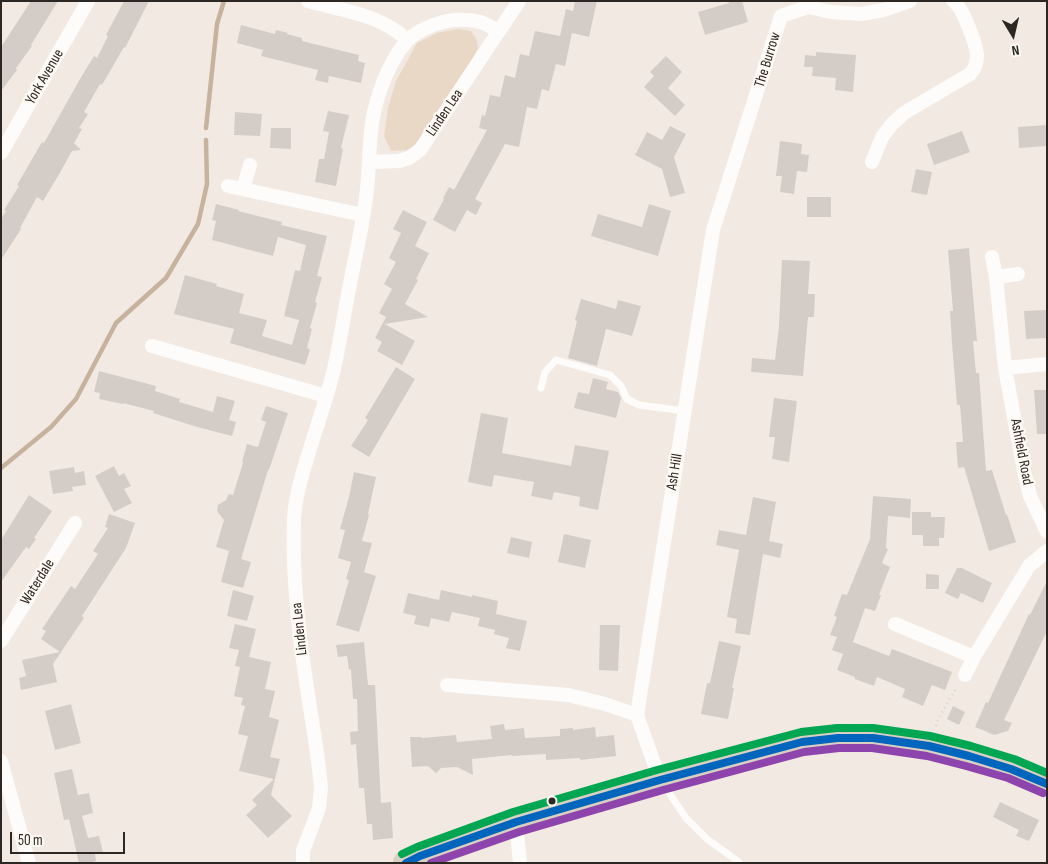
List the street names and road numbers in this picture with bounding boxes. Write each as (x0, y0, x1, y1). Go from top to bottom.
street label: The Burrow (751, 30, 785, 90)
street label: York Avenue (22, 46, 68, 108)
street label: Linden Lea (423, 86, 467, 140)
street label: Ashfield Road (1006, 417, 1036, 487)
street label: Ash Hill (663, 452, 687, 492)
street label: Waterdale (17, 556, 59, 608)
street label: Linden Lea (288, 602, 312, 656)

